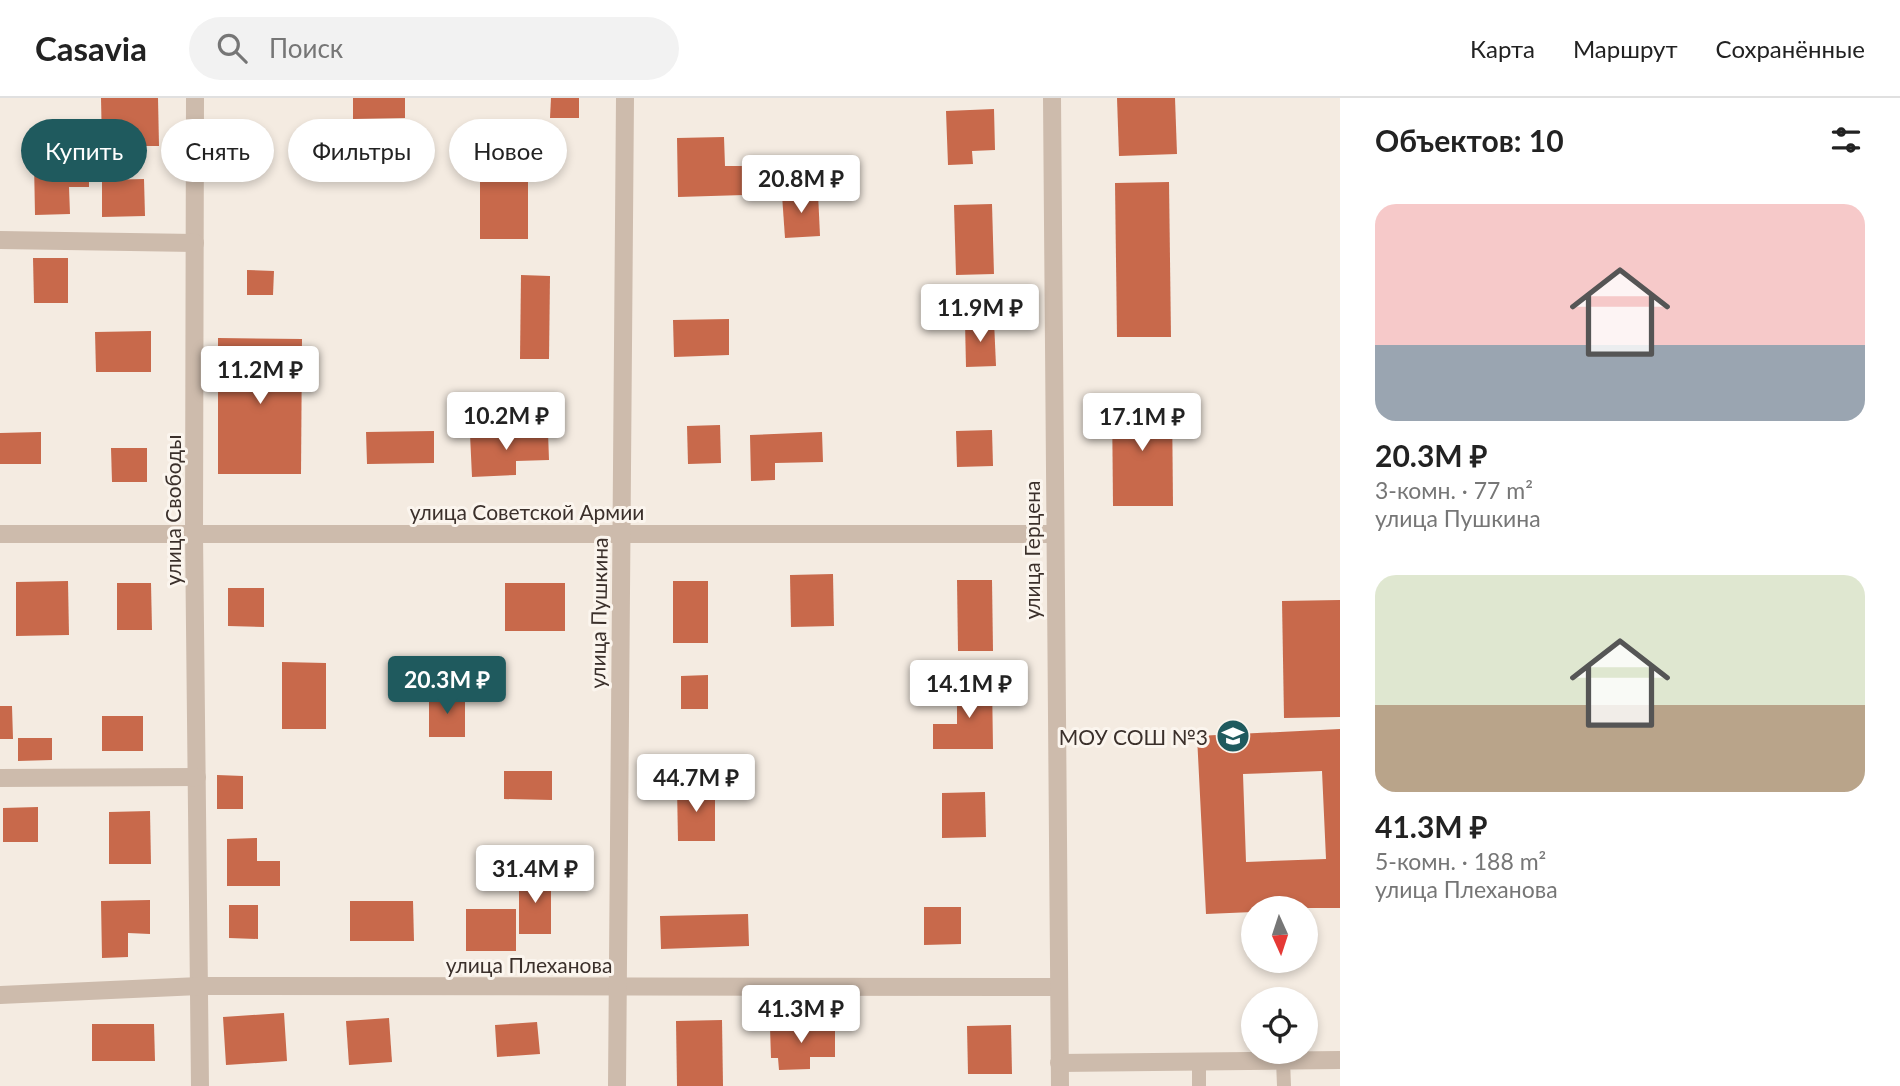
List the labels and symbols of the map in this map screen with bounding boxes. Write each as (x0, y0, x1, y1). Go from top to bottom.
pin: 20.8M ₽ (736, 156, 866, 215)
pin: 11.9M ₽ (915, 285, 1045, 344)
pin: 11.2M ₽ (195, 346, 325, 406)
pin: 10.2M ₽ (441, 392, 571, 452)
pin: 17.1M ₽ (1077, 394, 1207, 453)
street label: улица Свободы (160, 435, 185, 585)
street label: улица Герцена (1019, 480, 1044, 620)
street label: улица Советской Армии (410, 499, 644, 524)
street label: улица Пушкина (584, 537, 612, 689)
pin: 20.3M ₽ (382, 656, 512, 716)
pin: 14.1M ₽ (904, 660, 1034, 720)
school or university icon: МОУ СОШ №3 (1214, 717, 1252, 755)
place label: МОУ СОШ №3 (1059, 724, 1208, 749)
pin: 44.7M ₽ (631, 754, 761, 814)
pin: 31.4M ₽ (470, 846, 600, 905)
north arrow (1241, 896, 1318, 973)
street label: улица Плеханова (446, 952, 612, 977)
pin: 41.3M ₽ (736, 986, 866, 1045)

